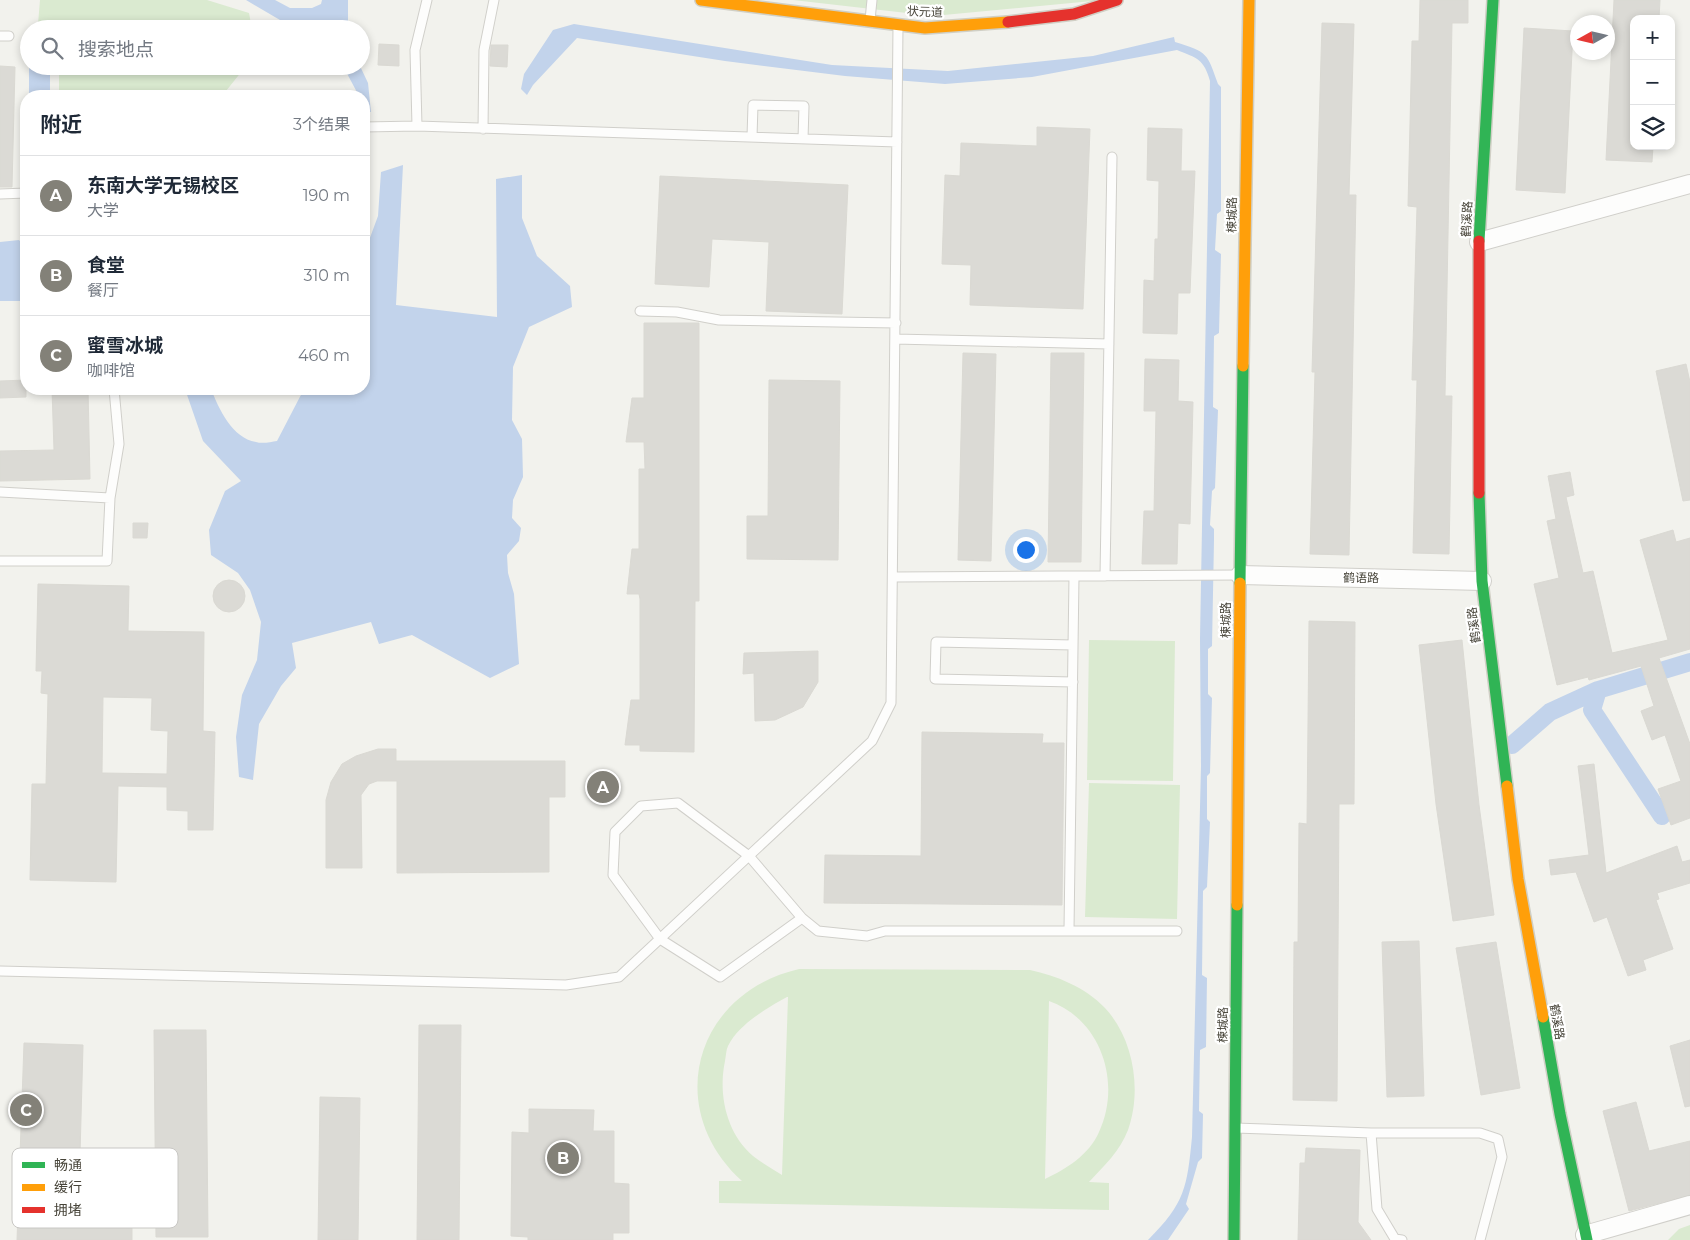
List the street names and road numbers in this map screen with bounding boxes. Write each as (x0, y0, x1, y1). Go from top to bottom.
street label: 状元道 (907, 3, 943, 20)
street label: 楝城路 (1224, 197, 1239, 233)
street label: 鹤溪路 (1458, 201, 1475, 237)
street label: 鹤语路 (1343, 570, 1379, 585)
street label: 楝城路 (1218, 602, 1233, 638)
street label: 鹤溪路 (1464, 606, 1483, 644)
street label: 鹤溪路 (1547, 1003, 1568, 1041)
street label: 楝城路 (1215, 1007, 1230, 1043)

